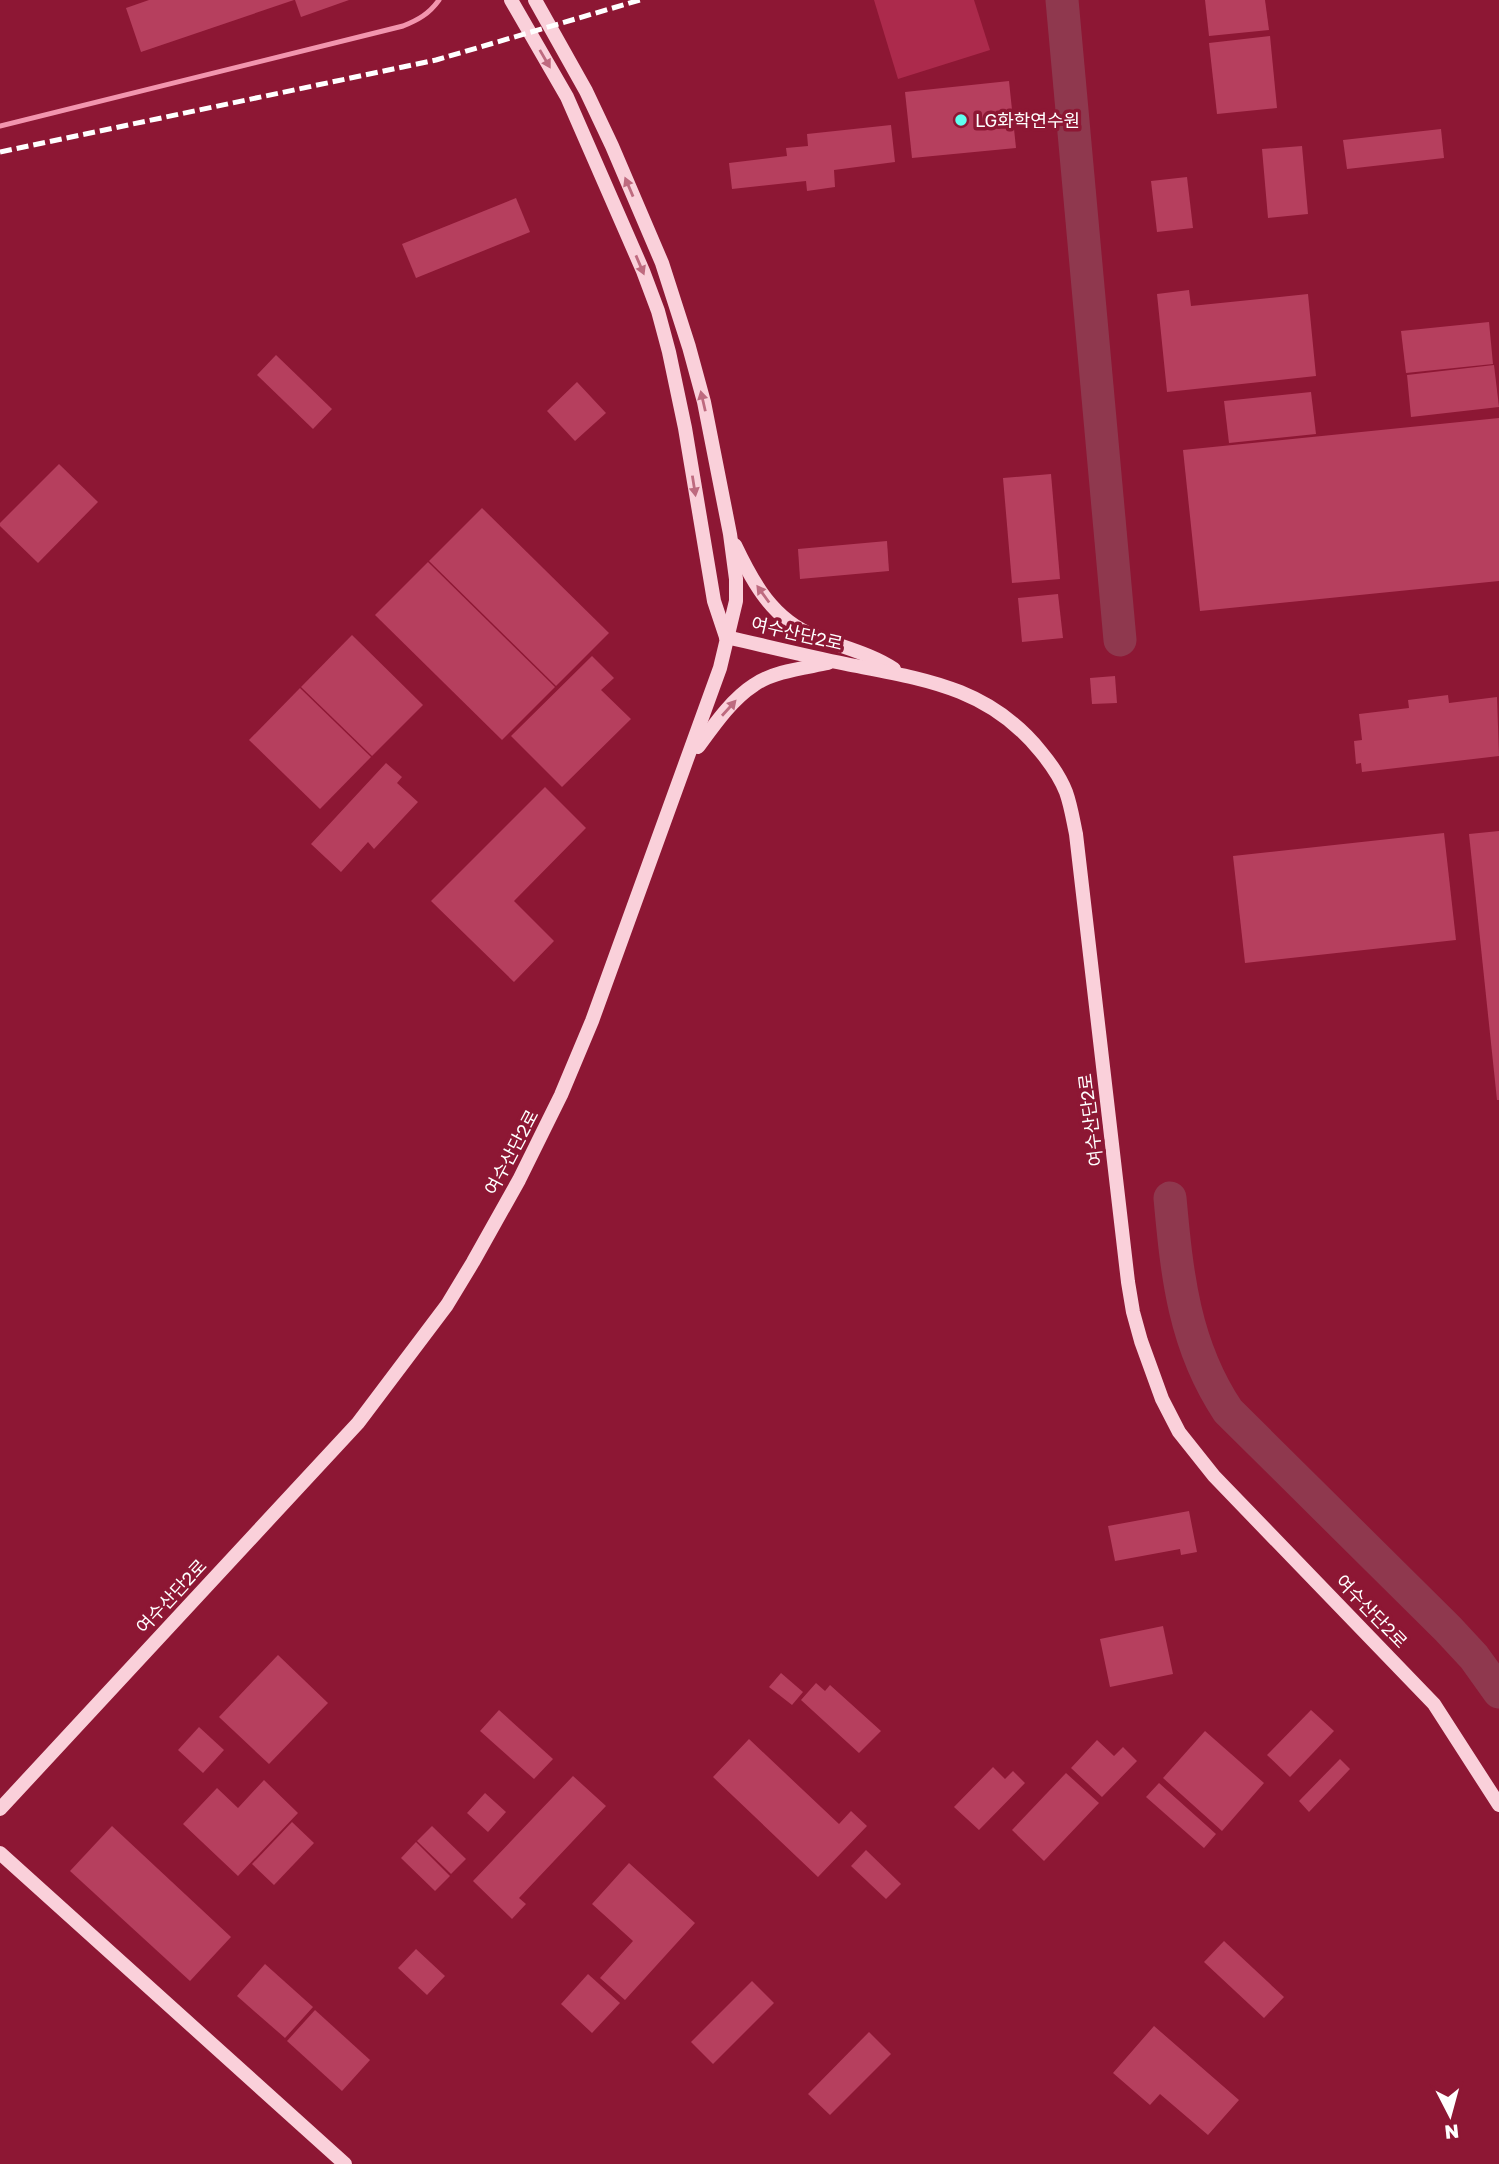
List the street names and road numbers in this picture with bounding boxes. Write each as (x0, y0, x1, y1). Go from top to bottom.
street label: 여수산단2로 (749, 612, 845, 654)
street label: 여수산단2로 (1073, 1072, 1107, 1168)
street label: 여수산단2로 (479, 1106, 543, 1198)
street label: 여수산단2로 (131, 1554, 211, 1638)
street label: 여수산단2로 (1332, 1570, 1412, 1652)

